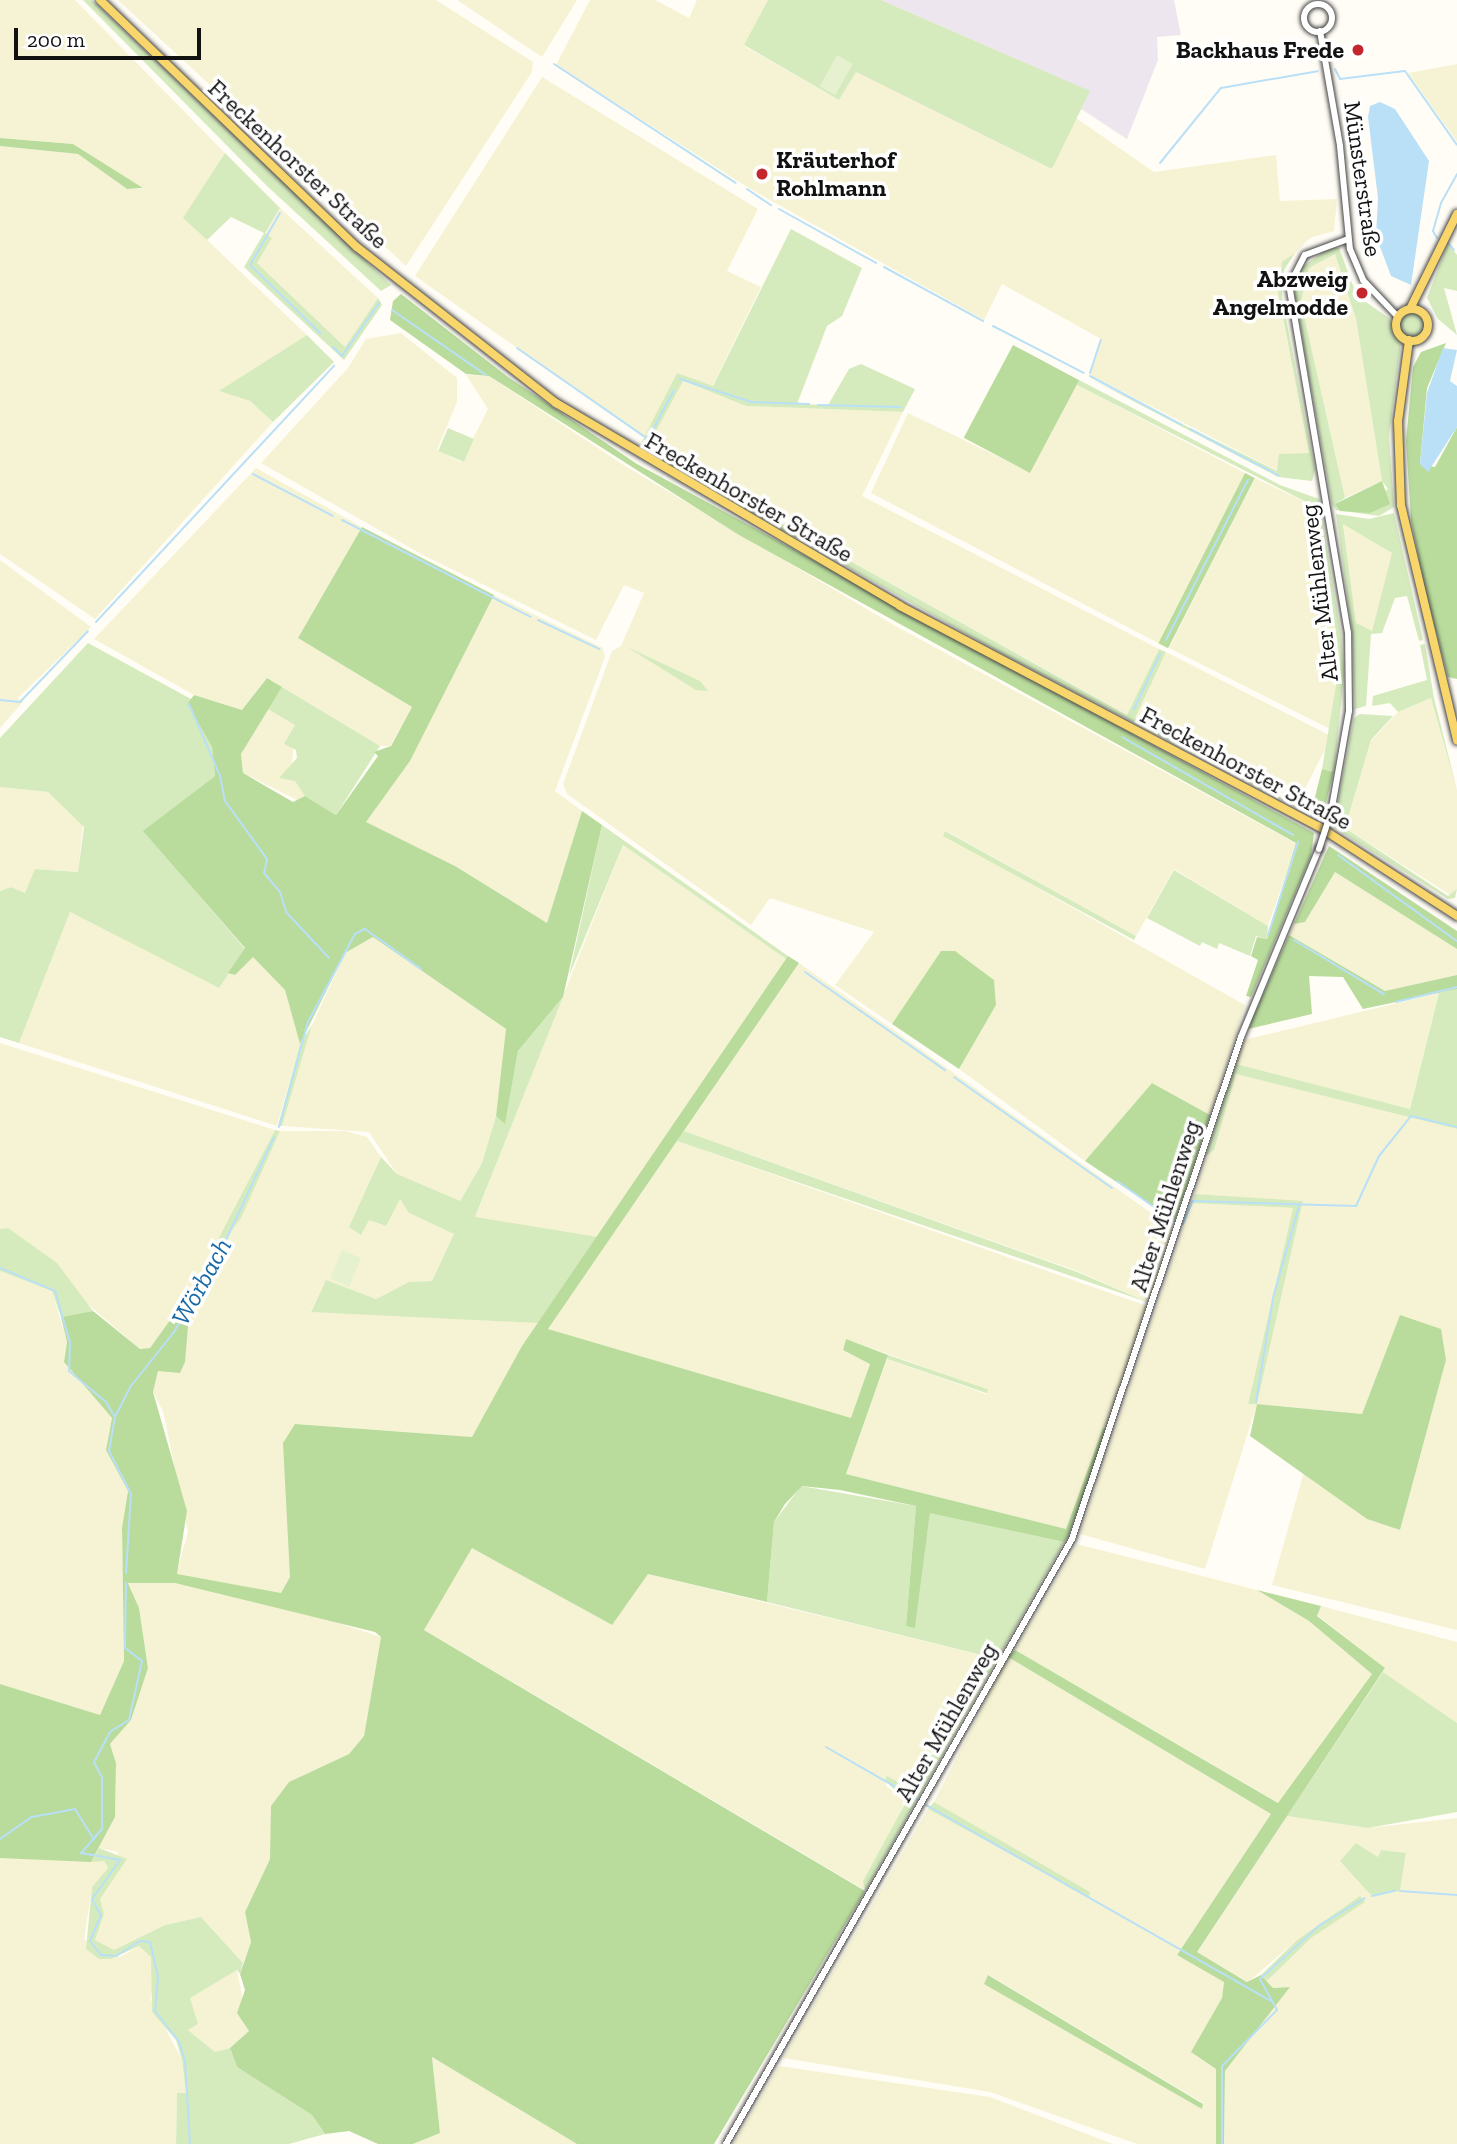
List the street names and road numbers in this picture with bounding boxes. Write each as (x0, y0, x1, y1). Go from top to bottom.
street label: Freckenhorster Straße (202, 73, 394, 255)
street label: Münsterstraße (1338, 99, 1388, 259)
street label: Freckenhorster Straße (640, 426, 858, 568)
street label: Alter Mühlenweg (1294, 503, 1344, 683)
street label: Freckenhorster Straße (1135, 700, 1357, 836)
street label: Alter Mühlenweg (1124, 1117, 1206, 1295)
street label: Alter Mühlenweg (889, 1637, 1003, 1807)

